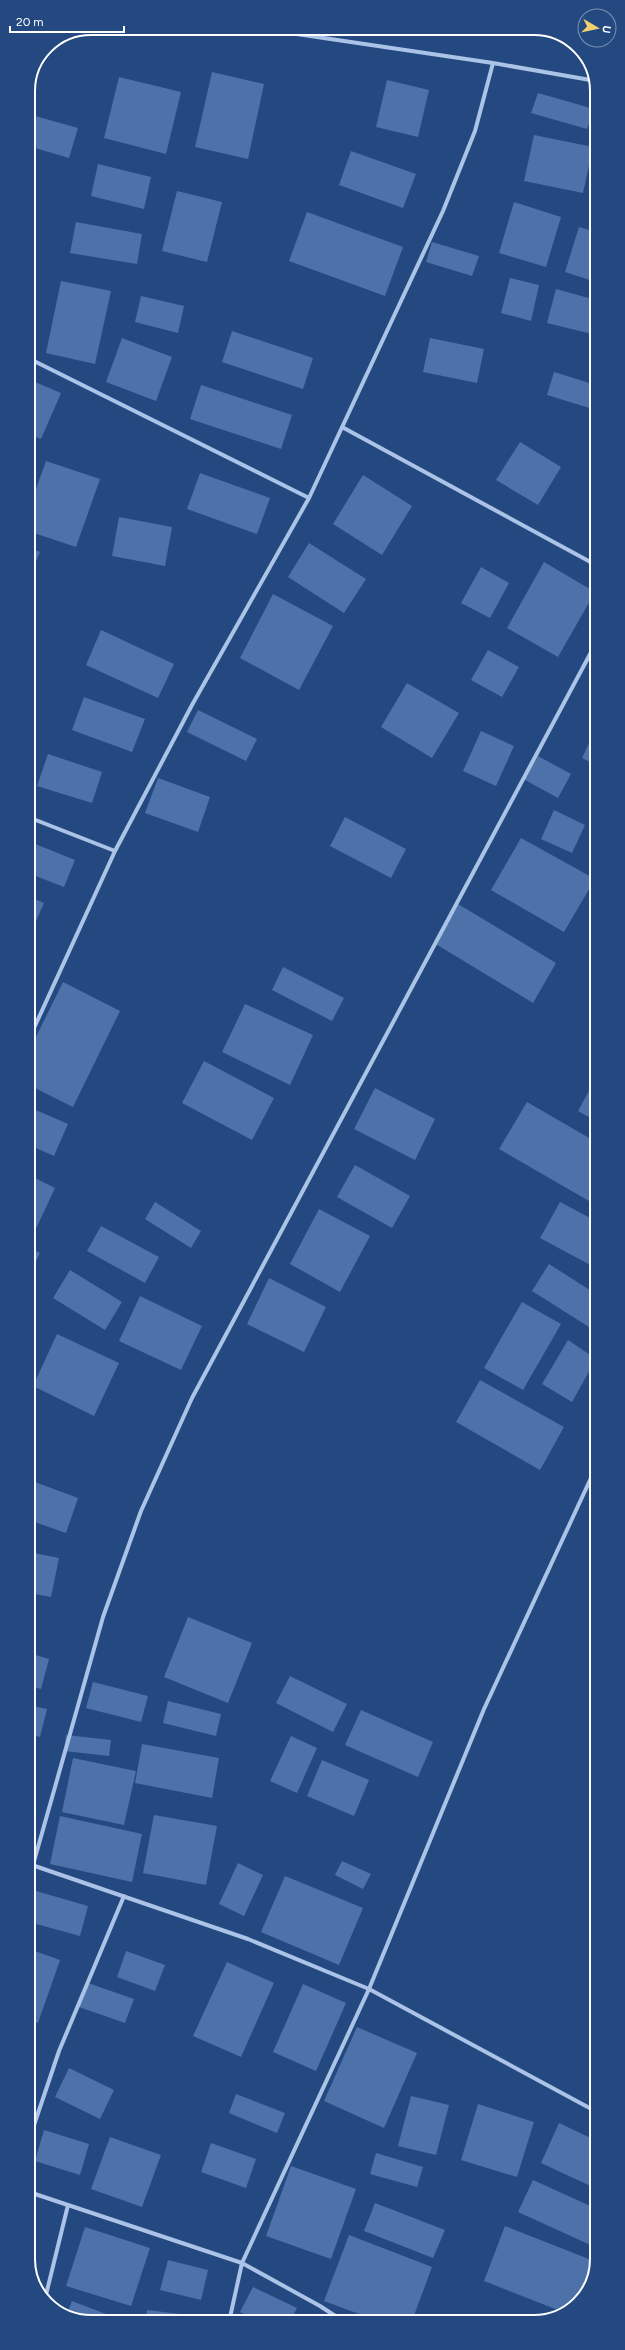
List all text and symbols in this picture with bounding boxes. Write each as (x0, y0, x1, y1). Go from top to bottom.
scale bar (10, 8, 124, 34)
north arrow (577, 8, 617, 48)
text: 20 m (16, 15, 44, 29)
text: U (599, 25, 613, 35)

